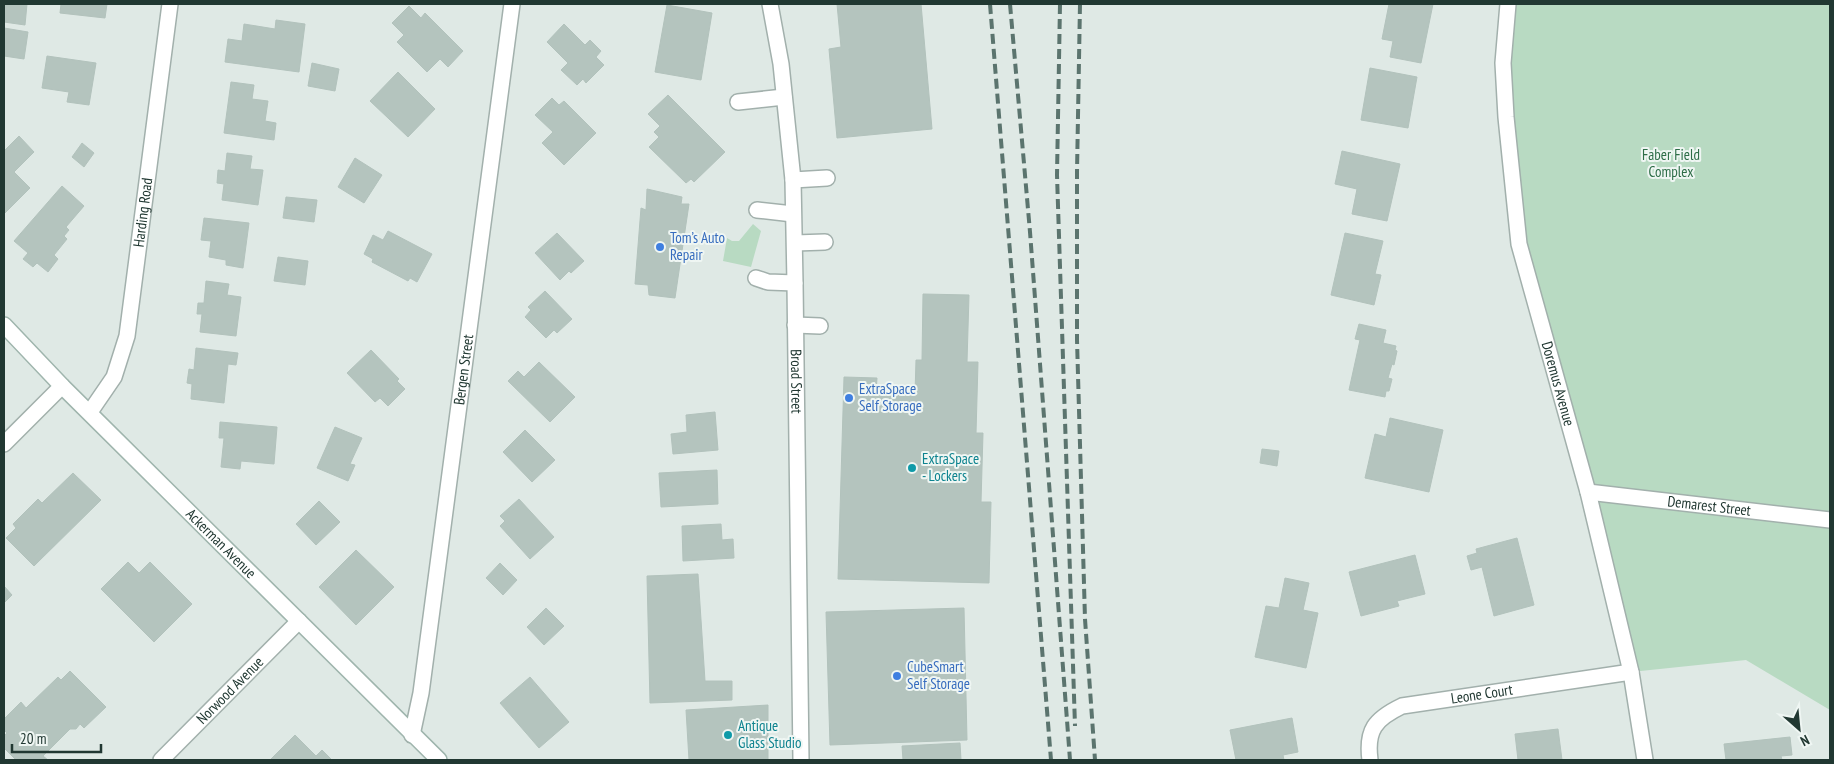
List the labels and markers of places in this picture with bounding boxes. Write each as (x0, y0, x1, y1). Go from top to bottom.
place label: Tom’s Auto Repair (670, 228, 725, 264)
marker: Tom’s Auto Repair (654, 241, 666, 253)
place label: ExtraSpace Self Storage (859, 379, 922, 415)
marker: ExtraSpace Self Storage (843, 392, 855, 404)
place label: ExtraSpace - Lockers (922, 449, 979, 485)
marker: ExtraSpace - Lockers (906, 462, 918, 474)
place label: CubeSmart Self Storage (907, 657, 970, 693)
marker: CubeSmart Self Storage (891, 670, 903, 682)
place label: Antique Glass Studio (738, 716, 801, 752)
marker: Antique Glass Studio (722, 729, 734, 741)

